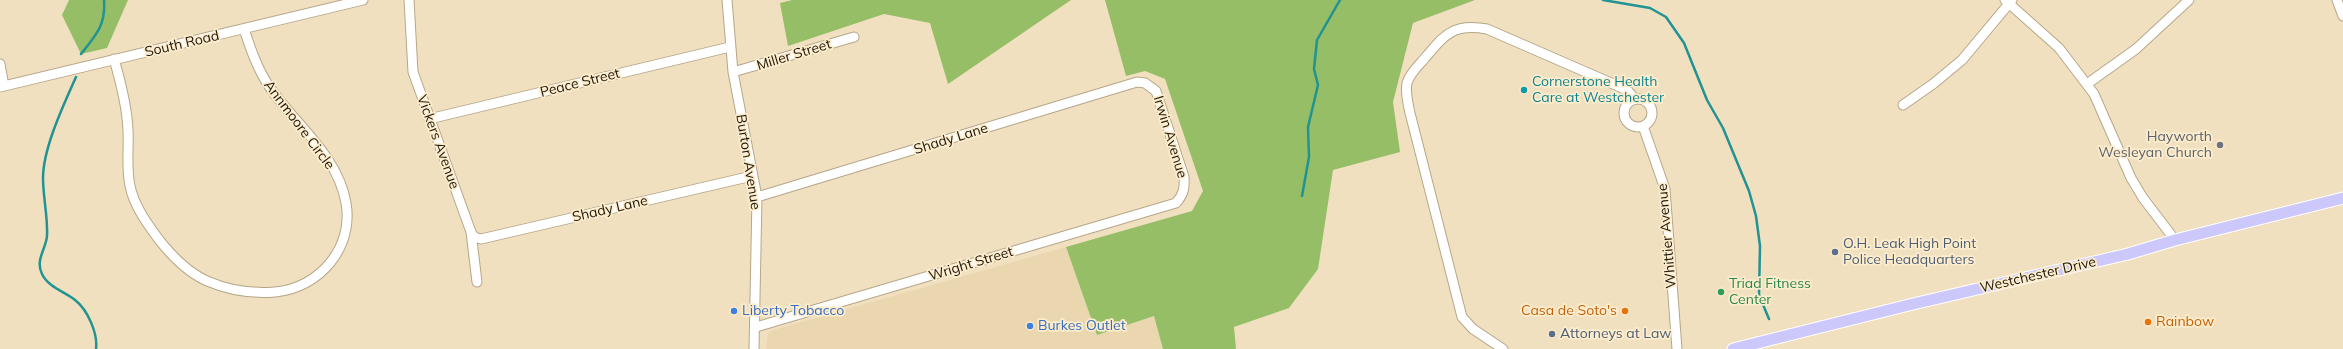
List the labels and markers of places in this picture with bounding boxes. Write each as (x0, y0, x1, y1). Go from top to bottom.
place label: Cornerstone Health Care at Westchester (1532, 74, 1664, 106)
marker: Cornerstone Health Care at Westchester (1519, 85, 1529, 95)
place label: Hayworth Wesleyan Church (2098, 129, 2212, 162)
marker: Hayworth Wesleyan Church (2215, 140, 2225, 150)
place label: O.H. Leak High Point Police Headquarters (1843, 236, 1976, 268)
marker: O.H. Leak High Point Police Headquarters (1830, 247, 1840, 257)
place label: Triad Fitness Center (1729, 276, 1811, 308)
marker: Triad Fitness Center (1716, 287, 1726, 297)
place label: Liberty Tobacco (742, 303, 844, 319)
place label: Casa de Soto's (1521, 303, 1617, 319)
marker: Liberty Tobacco (729, 306, 739, 316)
marker: Casa de Soto's (1620, 306, 1630, 316)
place label: Rainbow (2156, 314, 2214, 330)
marker: Rainbow (2143, 317, 2153, 327)
place label: Burkes Outlet (1038, 318, 1126, 334)
marker: Burkes Outlet (1025, 321, 1035, 331)
place label: Attorneys at Law (1560, 326, 1671, 342)
marker: Attorneys at Law (1547, 329, 1557, 339)

